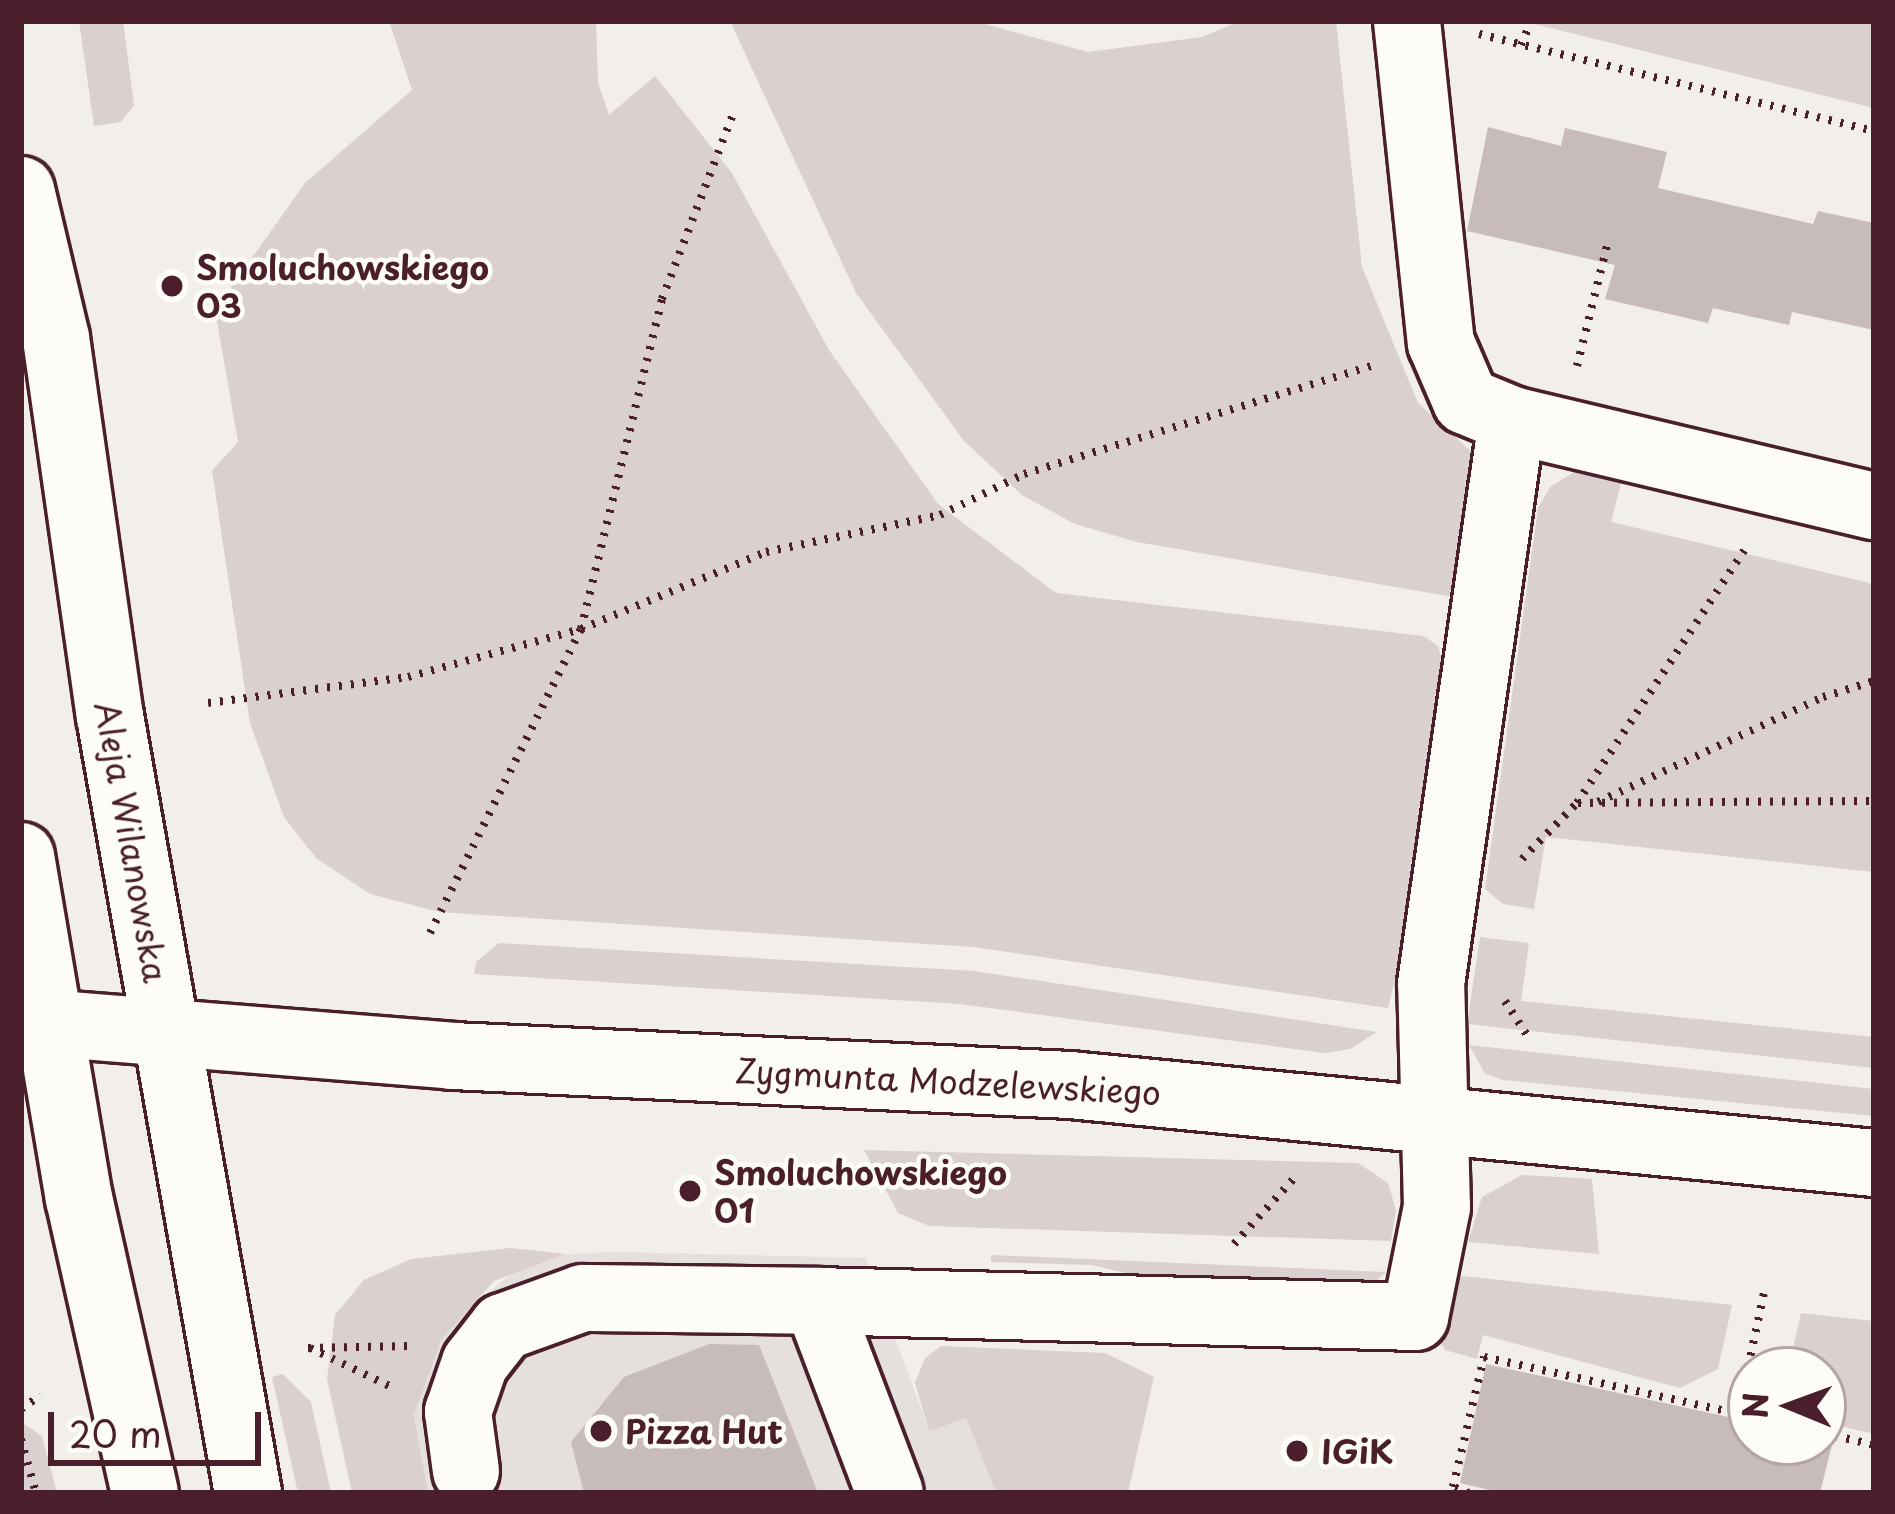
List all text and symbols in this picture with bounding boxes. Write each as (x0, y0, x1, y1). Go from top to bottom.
place label: Smoluchowskiego 03 (196, 247, 489, 325)
marker: Smoluchowskiego 03 (159, 273, 185, 299)
street label: Aleja Wilanowska (88, 697, 176, 987)
street label: Zygmunta Modzelewskiego (735, 1050, 1161, 1112)
place label: Smoluchowskiego 01 (714, 1152, 1007, 1230)
marker: Smoluchowskiego 01 (677, 1178, 703, 1204)
north arrow (1727, 1346, 1847, 1466)
scale bar (54, 1388, 267, 1462)
text: N (1729, 1392, 1779, 1419)
text: 20 m (69, 1406, 162, 1460)
place label: Pizza Hut (625, 1411, 787, 1451)
marker: Pizza Hut (588, 1418, 614, 1444)
place label: IGiK (1321, 1431, 1393, 1471)
marker: IGiK (1284, 1438, 1310, 1464)

